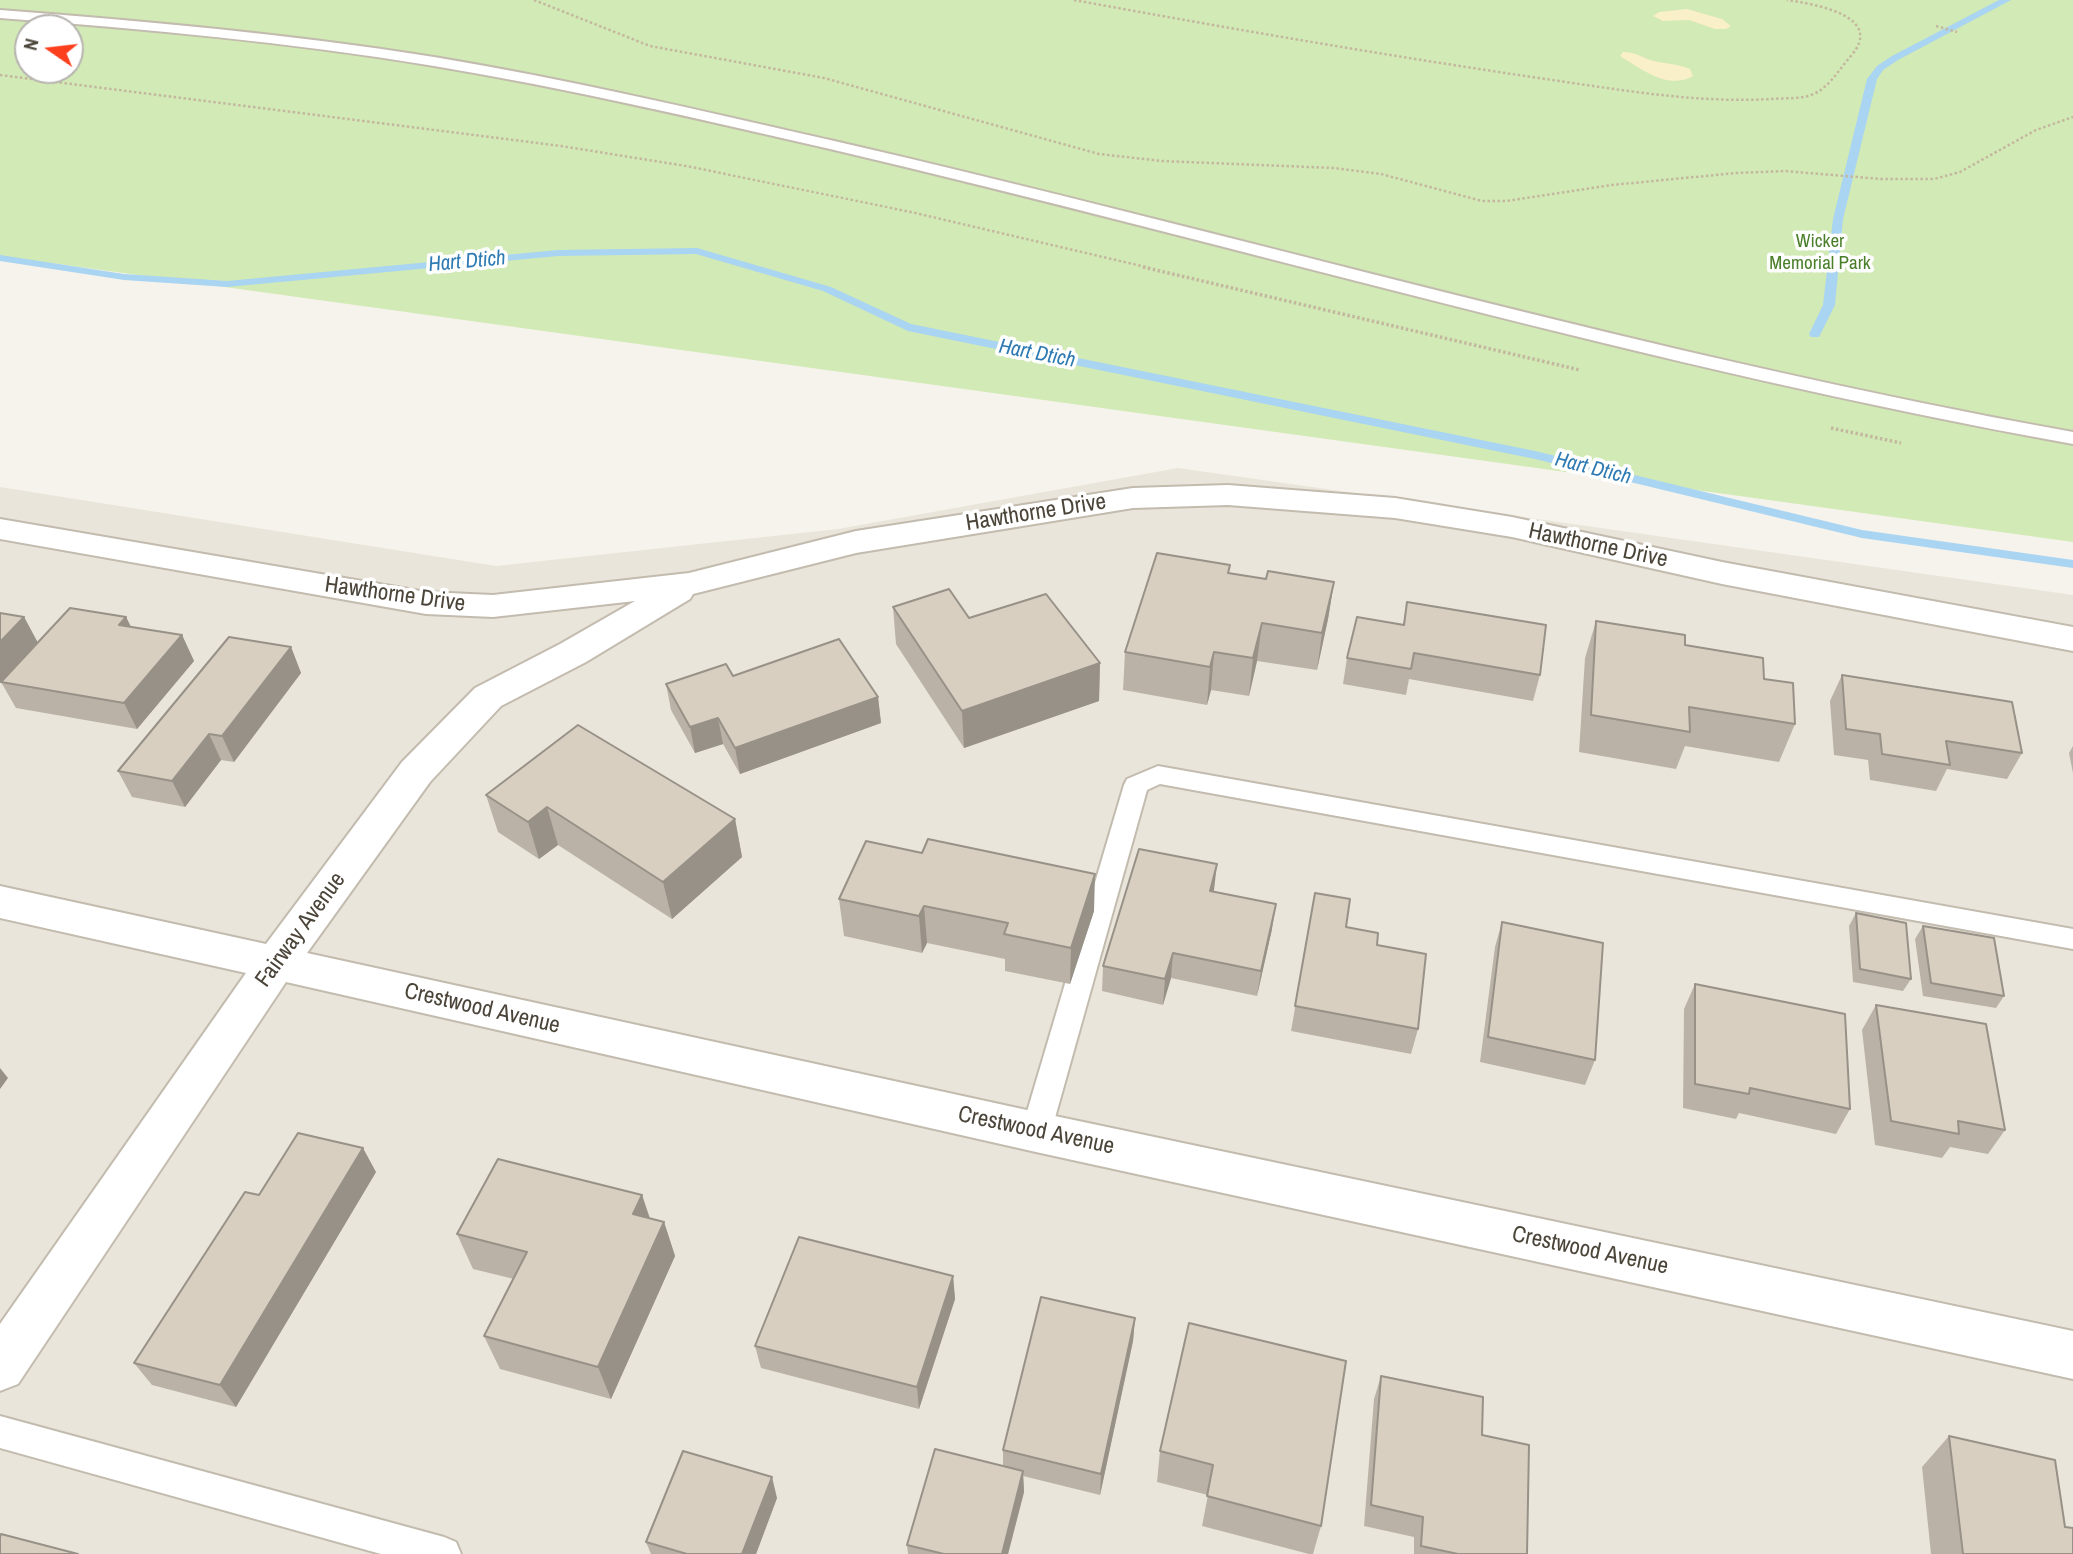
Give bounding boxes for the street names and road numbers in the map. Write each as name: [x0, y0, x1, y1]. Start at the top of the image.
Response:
street label: Hawthorne Drive: [964, 488, 1108, 538]
street label: Hawthorne Drive: [1526, 518, 1670, 574]
street label: Hawthorne Drive: [323, 571, 467, 619]
street label: Fairway Avenue: [250, 867, 352, 993]
street label: Crestwood Avenue: [401, 978, 563, 1040]
street label: Crestwood Avenue: [955, 1101, 1117, 1161]
street label: Crestwood Avenue: [1509, 1221, 1671, 1281]

